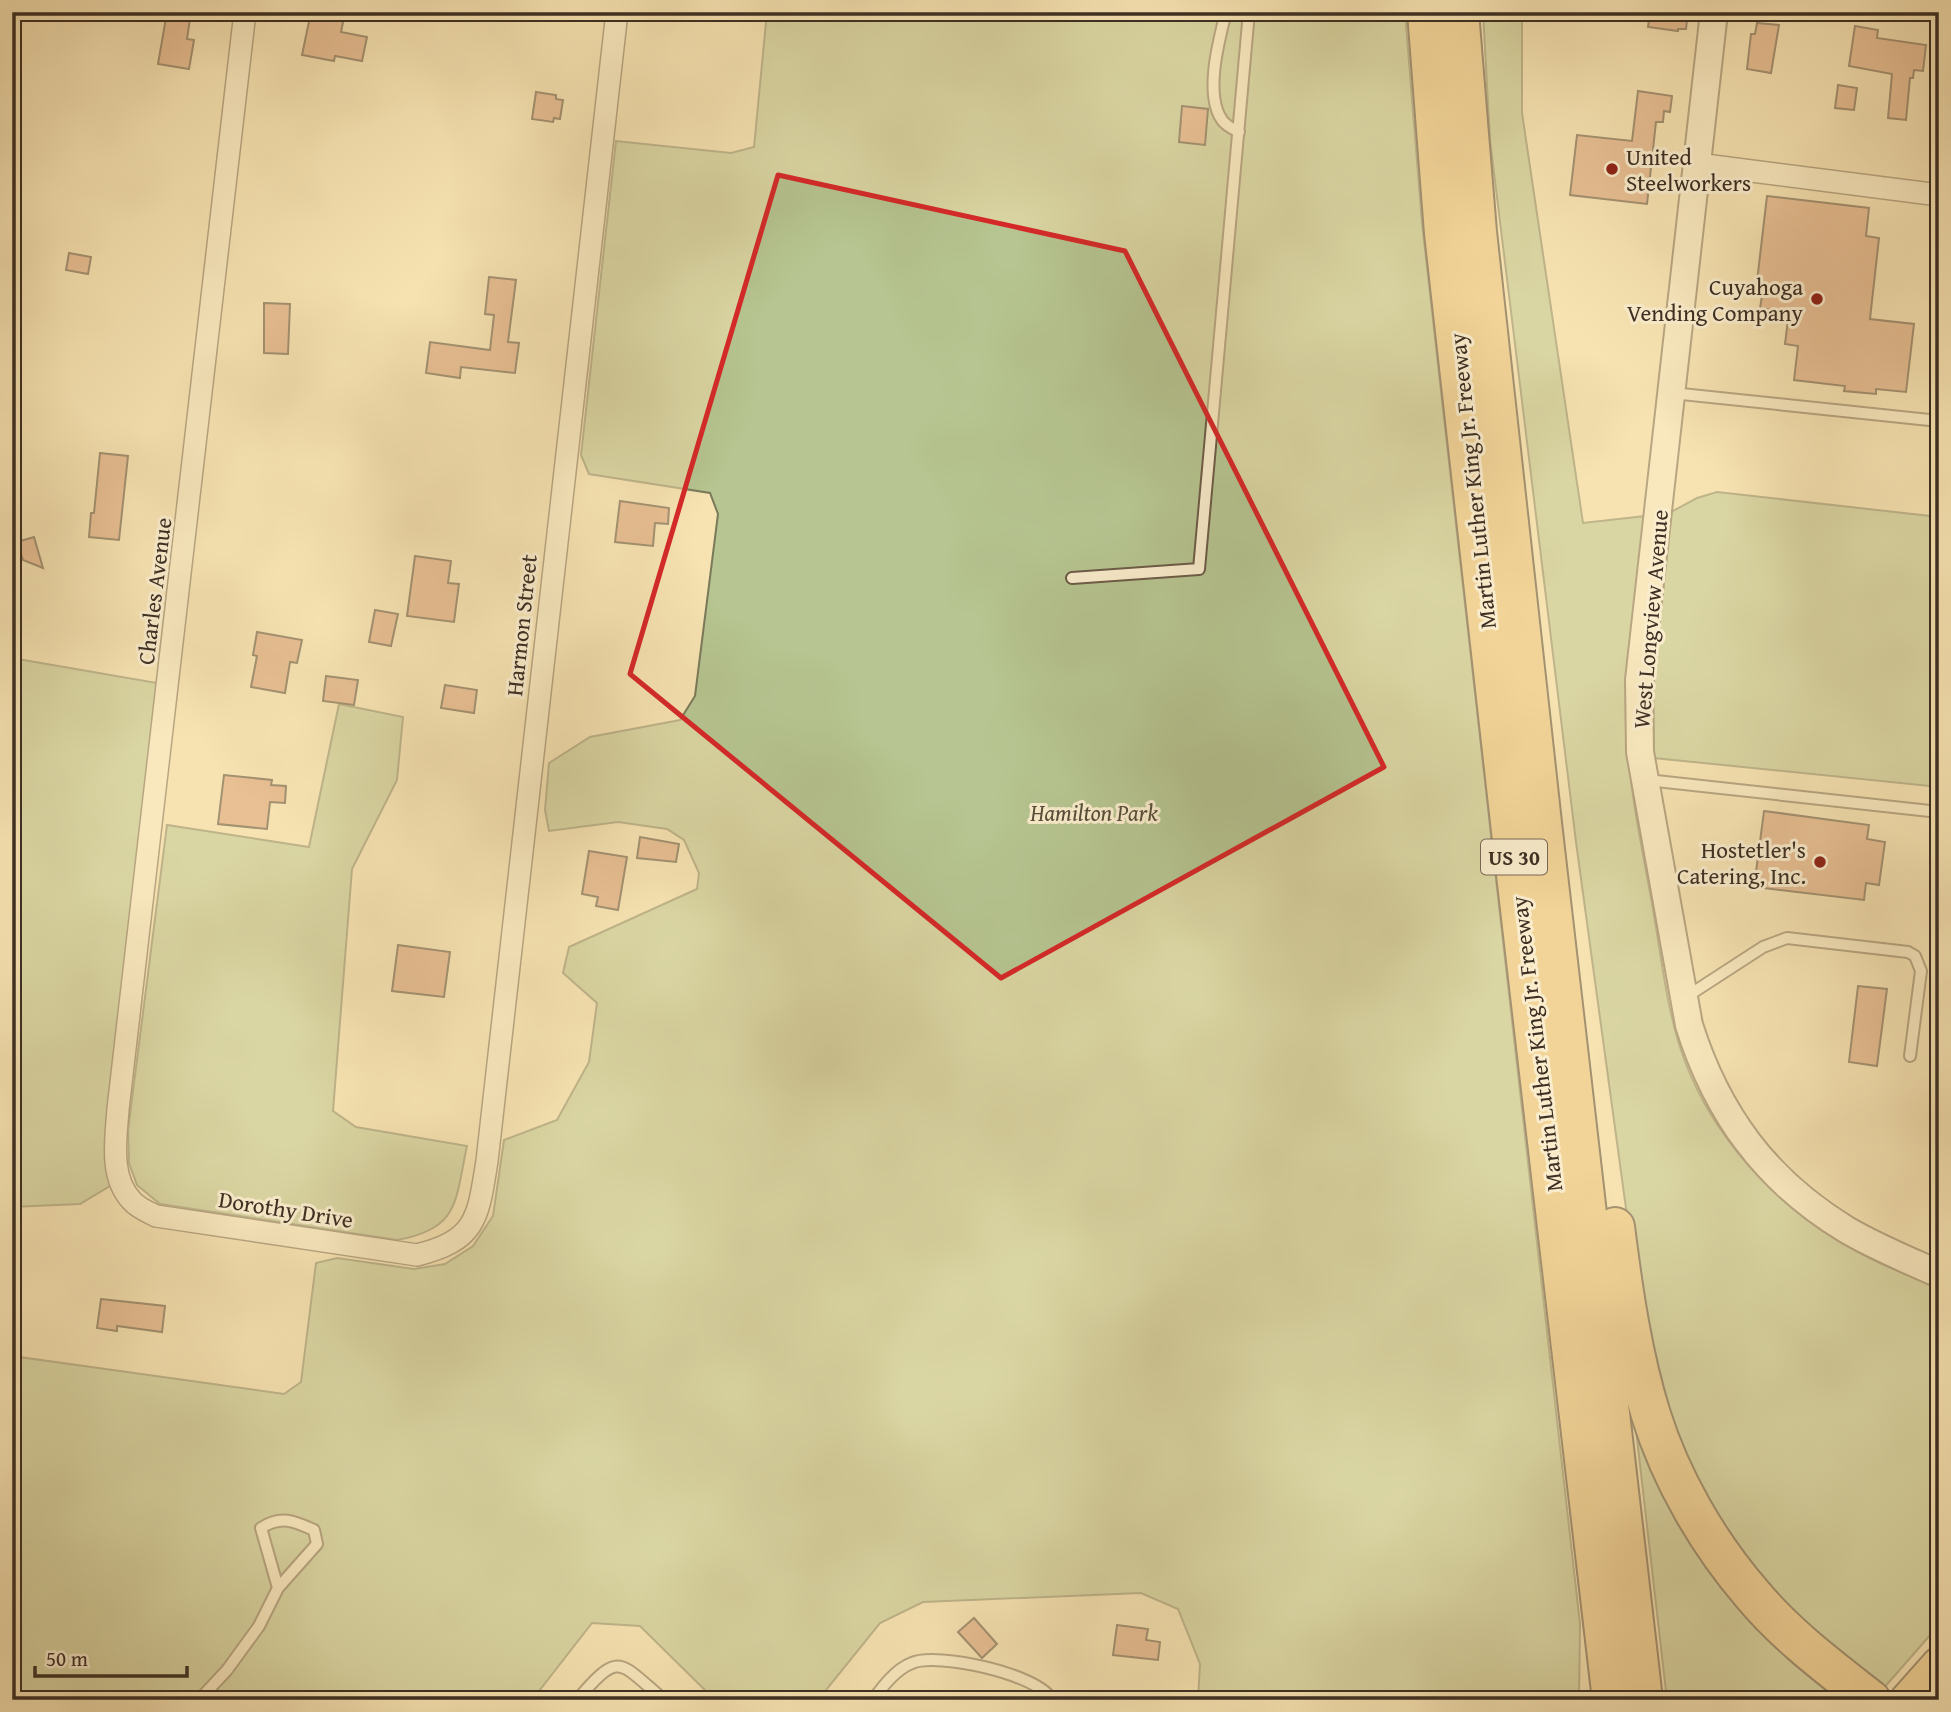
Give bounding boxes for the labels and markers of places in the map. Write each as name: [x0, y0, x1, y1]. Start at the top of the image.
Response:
place label: United Steelworkers: [1626, 140, 1751, 199]
marker: United Steelworkers: [1604, 161, 1620, 177]
place label: Cuyahoga Vending Company: [1627, 270, 1804, 329]
marker: Cuyahoga Vending Company: [1809, 291, 1825, 307]
place label: Hostetler's Catering, Inc.: [1677, 833, 1806, 892]
marker: Hostetler's Catering, Inc.: [1812, 854, 1828, 870]

